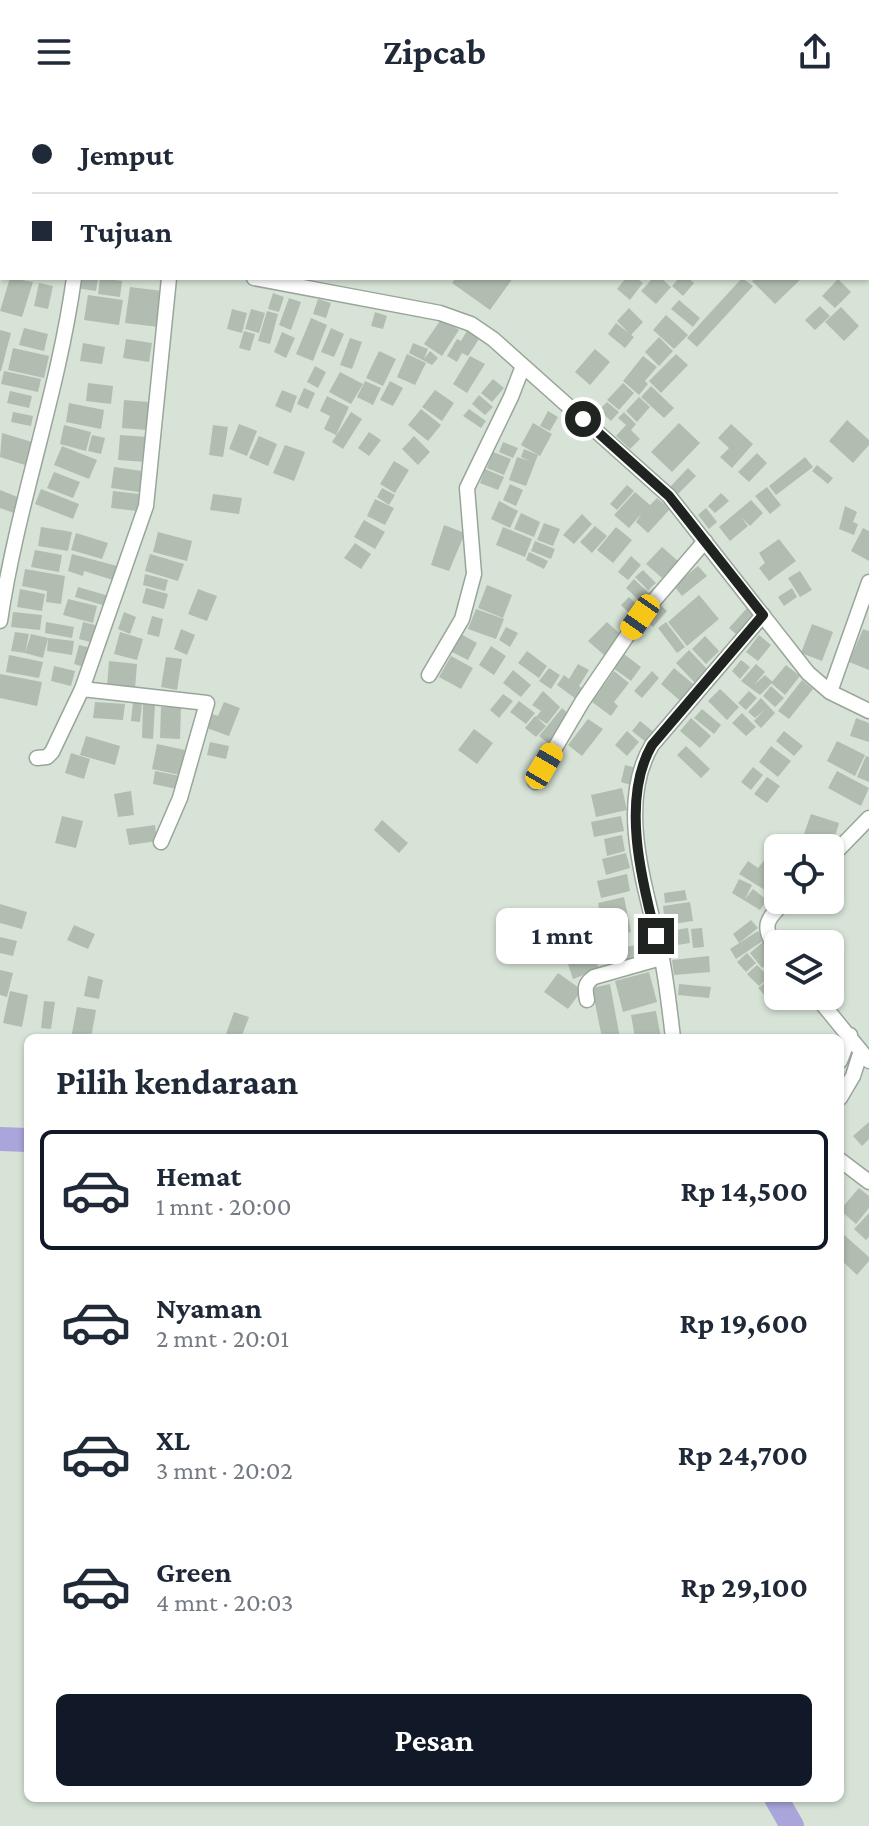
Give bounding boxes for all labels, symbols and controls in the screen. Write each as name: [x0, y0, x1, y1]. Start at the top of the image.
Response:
icon: menu: [32, 30, 76, 74]
icon: share: [793, 30, 837, 74]
text: Zipcab: [383, 32, 486, 72]
text: Jemput: [80, 138, 173, 171]
text: Tujuan: [80, 215, 172, 248]
route start: [565, 401, 601, 437]
car: [616, 590, 664, 644]
car: [522, 739, 566, 793]
map controls: [764, 834, 844, 1010]
button: locate: [764, 834, 844, 914]
callout: 1 mnt: [496, 908, 628, 964]
route end: [638, 918, 674, 954]
text: 1 mnt: [531, 921, 593, 950]
button: layers: [764, 930, 844, 1010]
text: Pilih kendaraan: [56, 1062, 298, 1102]
icon: car: [60, 1154, 132, 1226]
text: Hemat: [156, 1159, 241, 1192]
text: Rp 14,500: [681, 1174, 808, 1207]
text: 1 mnt · 20:00: [156, 1192, 291, 1221]
icon: car: [60, 1286, 132, 1358]
text: Nyaman: [156, 1291, 262, 1324]
text: Rp 19,600: [680, 1306, 808, 1339]
text: 2 mnt · 20:01: [156, 1324, 289, 1353]
icon: car: [60, 1418, 132, 1490]
text: XL: [156, 1423, 190, 1456]
text: Rp 24,700: [678, 1438, 808, 1471]
text: 3 mnt · 20:02: [156, 1456, 293, 1485]
icon: car: [60, 1550, 132, 1622]
text: Green: [156, 1555, 232, 1588]
text: Rp 29,100: [681, 1570, 808, 1603]
text: 4 mnt · 20:03: [156, 1588, 293, 1617]
button: Pesan: [56, 1694, 812, 1786]

